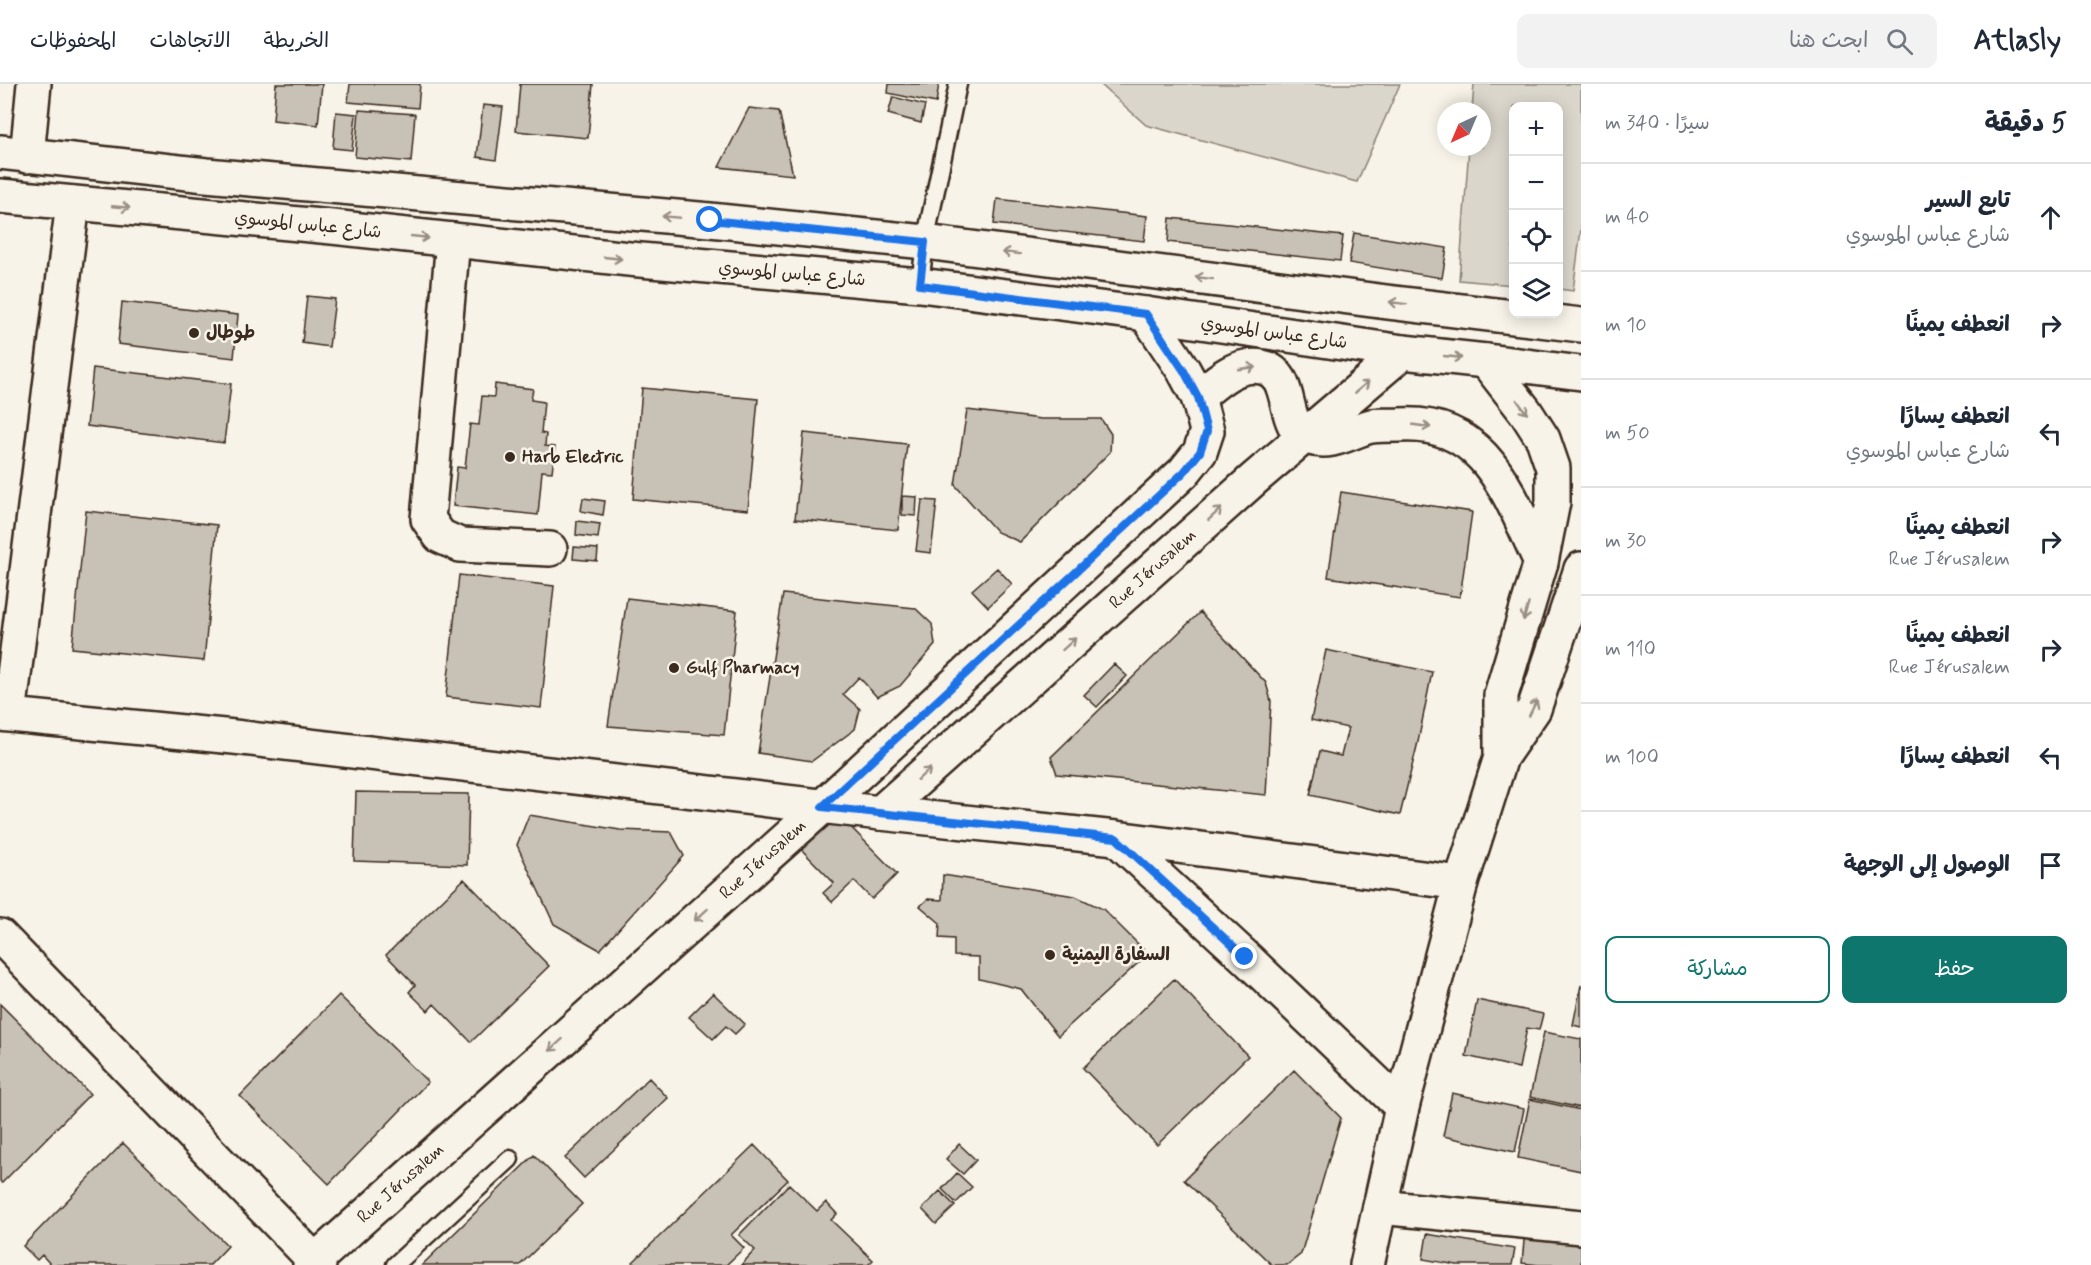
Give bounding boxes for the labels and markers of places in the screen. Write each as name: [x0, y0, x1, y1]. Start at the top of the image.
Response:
place label: طوطال: [206, 321, 255, 345]
marker: طوطال: [187, 326, 201, 340]
place label: Harb Electric: [522, 445, 624, 469]
marker: Harb Electric: [503, 450, 517, 464]
place label: Gulf Pharmacy: [686, 656, 799, 680]
marker: Gulf Pharmacy: [667, 661, 681, 675]
place label: السفارة اليمنية: [1062, 943, 1170, 967]
marker: السفارة اليمنية: [1043, 948, 1057, 962]

